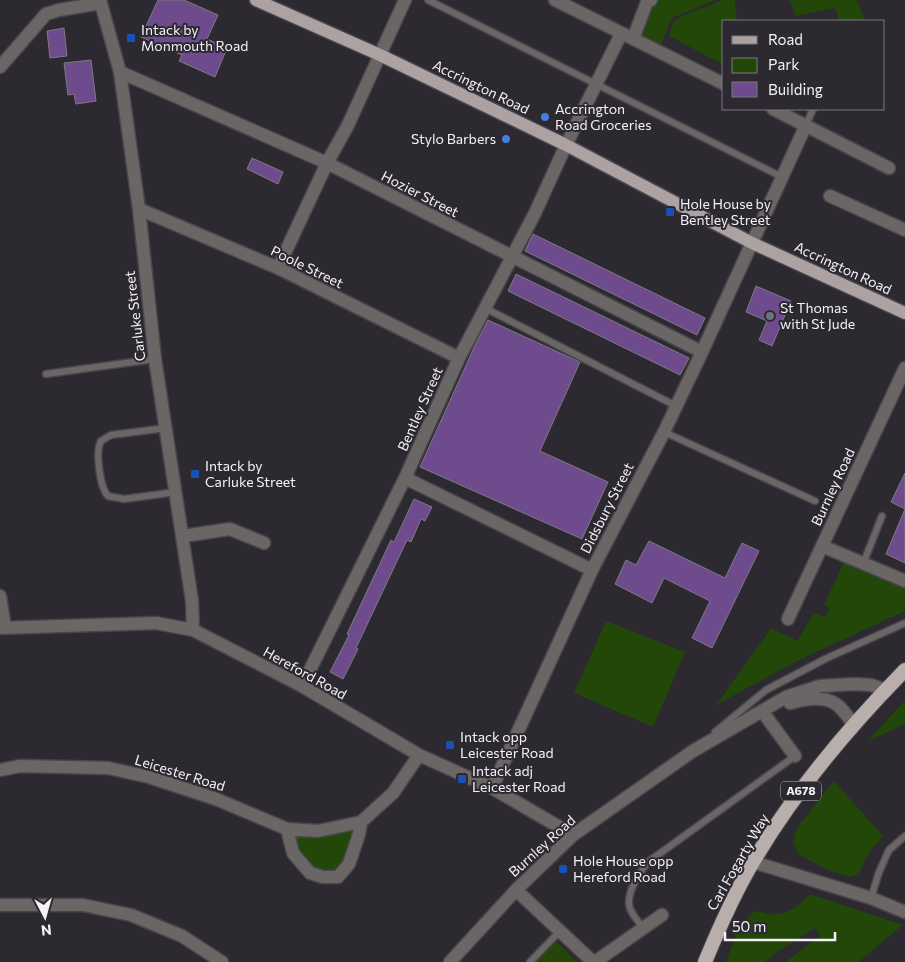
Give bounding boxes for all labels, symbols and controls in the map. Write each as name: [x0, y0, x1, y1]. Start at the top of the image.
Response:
legend: [722, 20, 885, 110]
place label: Intack by Monmouth Road: [141, 21, 248, 54]
text: Road: [768, 30, 803, 48]
marker: Intack by Monmouth Road: [125, 32, 137, 44]
text: Park: [768, 55, 799, 73]
street label: Accrington Road: [430, 56, 532, 117]
text: Building: [768, 80, 823, 98]
place label: Accrington Road Groceries: [555, 100, 652, 133]
marker: Accrington Road Groceries: [539, 111, 551, 123]
place label: Stylo Barbers: [411, 130, 496, 147]
marker: Stylo Barbers: [500, 133, 512, 145]
street label: Hozier Street: [379, 167, 462, 220]
place label: Hole House by Bentley Street: [680, 195, 771, 228]
marker: Hole House by Bentley Street: [664, 206, 676, 218]
street label: Accrington Road: [792, 238, 895, 298]
street label: Poole Street: [268, 242, 346, 292]
street label: Carluke Street: [121, 270, 148, 362]
place label: St Thomas with St Jude: [780, 299, 855, 332]
marker: St Thomas with St Jude: [764, 310, 776, 322]
street label: Bentley Street: [393, 364, 446, 454]
street label: Burnley Road: [807, 445, 858, 528]
place label: Intack by Carluke Street: [205, 457, 296, 490]
street label: Didsbury Street: [576, 459, 637, 556]
marker: Intack by Carluke Street: [189, 468, 201, 480]
street label: Hereford Road: [261, 643, 350, 703]
place label: Intack opp Leicester Road: [460, 728, 554, 761]
marker: Intack opp Leicester Road: [444, 739, 456, 751]
street label: Leicester Road: [133, 751, 227, 794]
place label: Intack adj Leicester Road: [472, 762, 566, 795]
marker: Intack adj Leicester Road: [456, 773, 468, 785]
road number: A678: [781, 781, 821, 800]
street label: Carl Fogarty Way: [703, 810, 772, 913]
street label: Burnley Road: [505, 811, 579, 880]
place label: Hole House opp Hereford Road: [573, 852, 674, 885]
marker: Hole House opp Hereford Road: [557, 863, 569, 875]
north arrow: [20, 892, 70, 942]
scale bar: [725, 910, 835, 942]
text: 50 m: [732, 917, 766, 935]
text: N: [40, 921, 53, 939]

